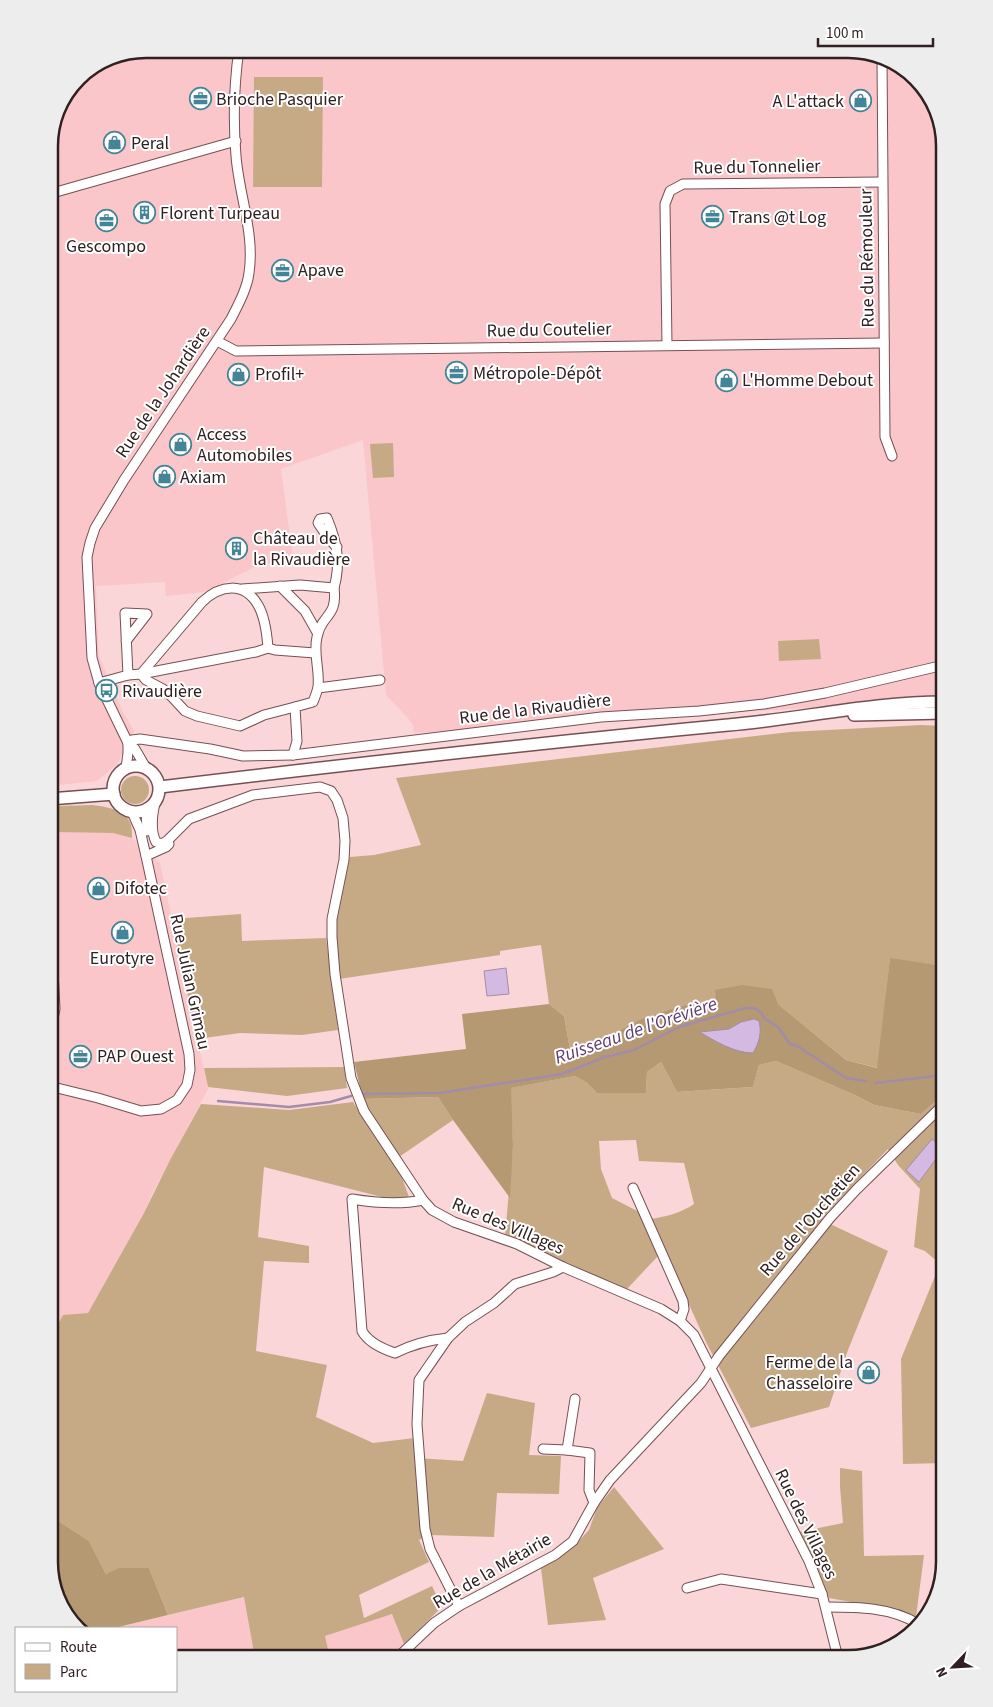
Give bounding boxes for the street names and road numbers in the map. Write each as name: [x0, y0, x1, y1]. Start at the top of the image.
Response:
street label: Rue du Tonnelier: [693, 153, 821, 181]
street label: Rue du Rémouleur: [853, 188, 881, 328]
street label: Rue du Coutelier: [486, 316, 612, 344]
street label: Rue de la Johardière: [110, 321, 216, 463]
street label: Rue de la Rivaudière: [458, 687, 612, 731]
street label: Rue Julian Grimau: [163, 912, 217, 1052]
street label: Rue de l'Ouchetien: [754, 1158, 866, 1282]
street label: Rue des Villages: [448, 1191, 568, 1261]
street label: Rue des Villages: [768, 1465, 844, 1583]
street label: Rue de la Métairie: [428, 1527, 556, 1615]

